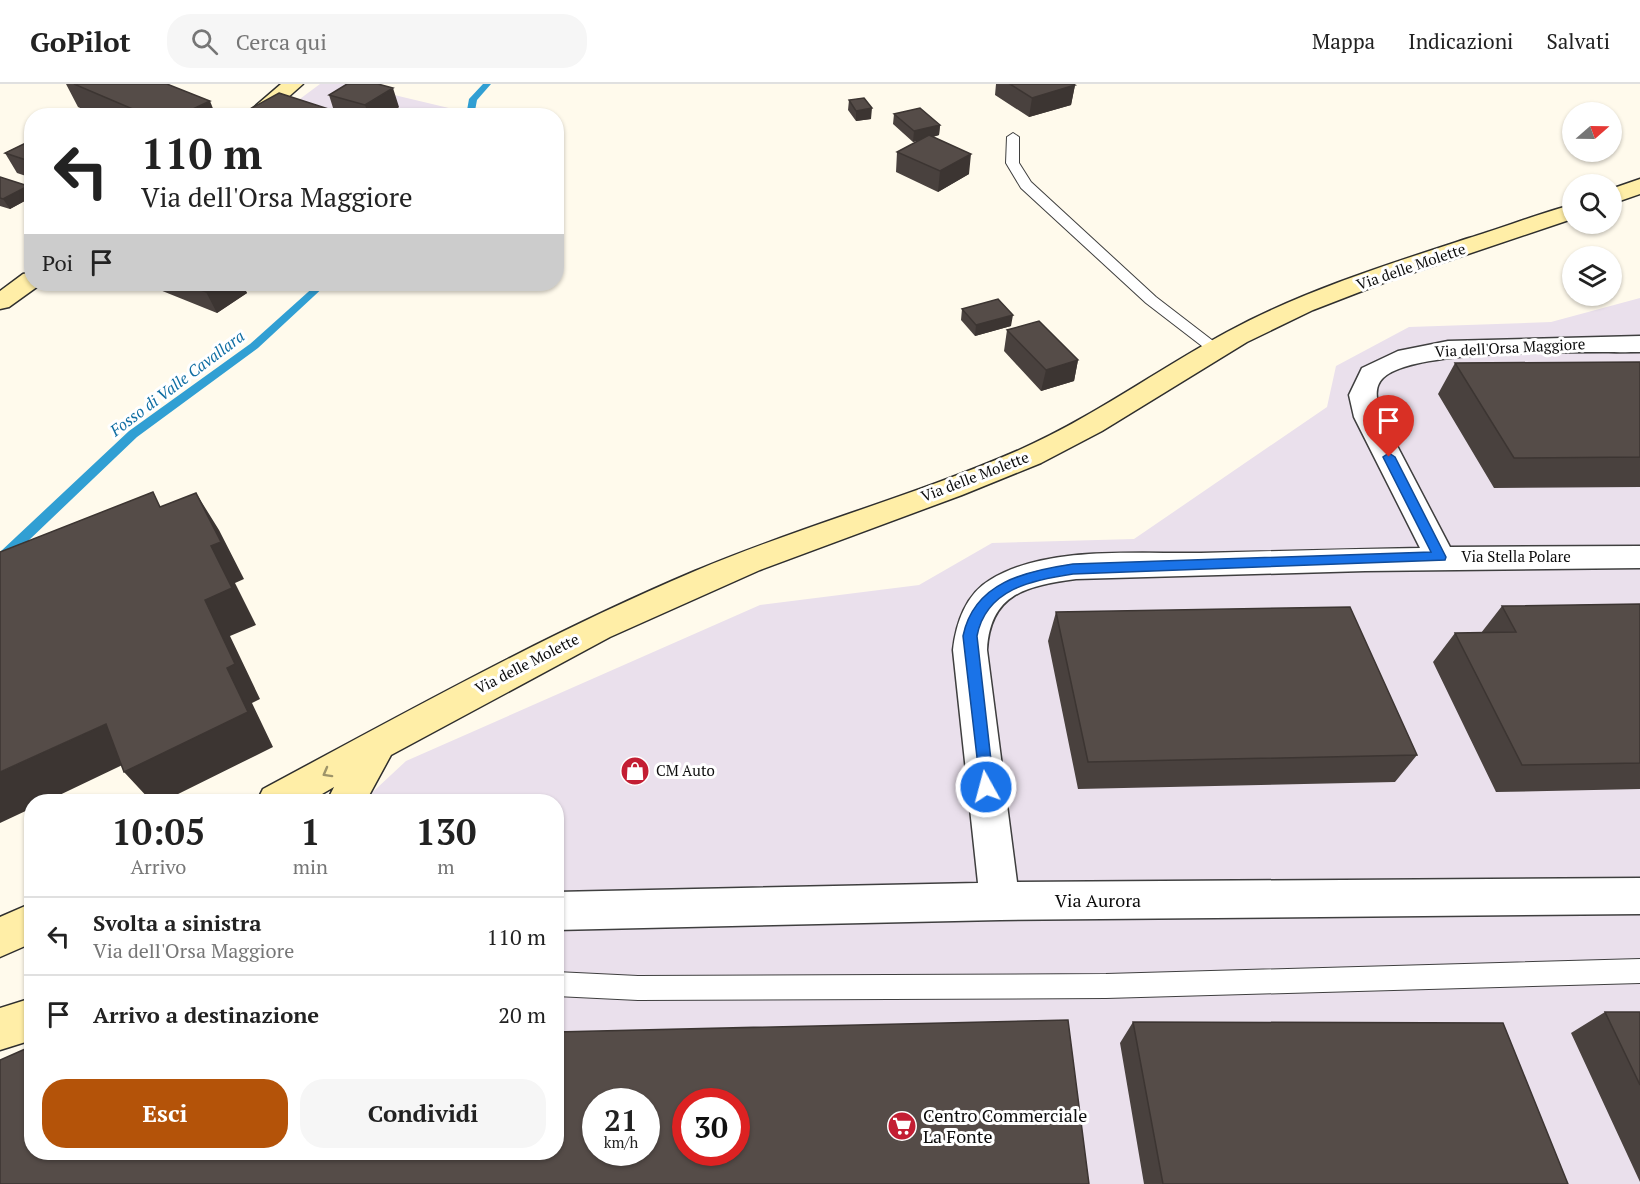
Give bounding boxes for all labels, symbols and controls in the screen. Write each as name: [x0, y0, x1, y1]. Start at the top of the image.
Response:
search box: [167, 14, 587, 68]
text: GoPilot: [30, 23, 131, 60]
icon: search: [188, 25, 221, 58]
text: Cerca qui: [236, 27, 327, 56]
text: Mappa: [1312, 27, 1375, 55]
text: Indicazioni: [1408, 27, 1513, 55]
text: Salvati: [1546, 27, 1610, 55]
north arrow: [1562, 102, 1622, 162]
map controls: [1562, 102, 1622, 306]
text: 110 m: [141, 125, 262, 181]
icon: left: [42, 132, 120, 210]
button: search: [1562, 174, 1622, 234]
text: Via dell'Orsa Maggiore: [141, 179, 413, 215]
street label: Via delle Molette: [1353, 238, 1468, 294]
icon: arrive: [85, 246, 118, 279]
button: layers: [1562, 246, 1622, 306]
text: Poi: [42, 248, 73, 277]
water label: Fosso di Valle Cavallara: [104, 325, 249, 442]
street label: Via dell'Orsa Maggiore: [1434, 333, 1586, 361]
pin: [1363, 395, 1414, 457]
icon: arrive: [1372, 404, 1405, 437]
street label: Via delle Molette: [918, 446, 1031, 506]
street label: Via Stella Polare: [1461, 546, 1571, 566]
street label: Via delle Molette: [471, 628, 582, 698]
shop icon: CM Auto: [619, 755, 651, 787]
position arrow: [954, 755, 1018, 819]
place label: CM Auto: [656, 760, 715, 780]
one-way arrow: [323, 766, 333, 777]
text: 10:05: [112, 808, 205, 855]
text: 1: [300, 808, 321, 855]
text: 130: [415, 808, 476, 855]
text: Arrivo: [130, 853, 186, 880]
text: min: [293, 853, 328, 880]
text: m: [437, 853, 455, 880]
street label: Via Aurora: [1055, 888, 1141, 912]
text: Svolta a sinistra: [93, 908, 262, 937]
icon: left: [42, 920, 75, 953]
text: 110 m: [486, 922, 546, 951]
text: Via dell'Orsa Maggiore: [93, 937, 294, 964]
icon: arrive: [42, 998, 75, 1031]
text: Arrivo a destinazione: [93, 1000, 319, 1029]
text: 20 m: [498, 1000, 546, 1029]
button: Esci: [42, 1079, 288, 1148]
button: Condividi: [300, 1079, 546, 1148]
speed limit sign: 30: [672, 1088, 750, 1166]
text: 21: [604, 1100, 638, 1140]
place label: Centro Commerciale La Fonte: [923, 1103, 1087, 1148]
supermarket icon: Centro Commerciale La Fonte: [886, 1110, 918, 1142]
text: km/h: [604, 1132, 638, 1152]

